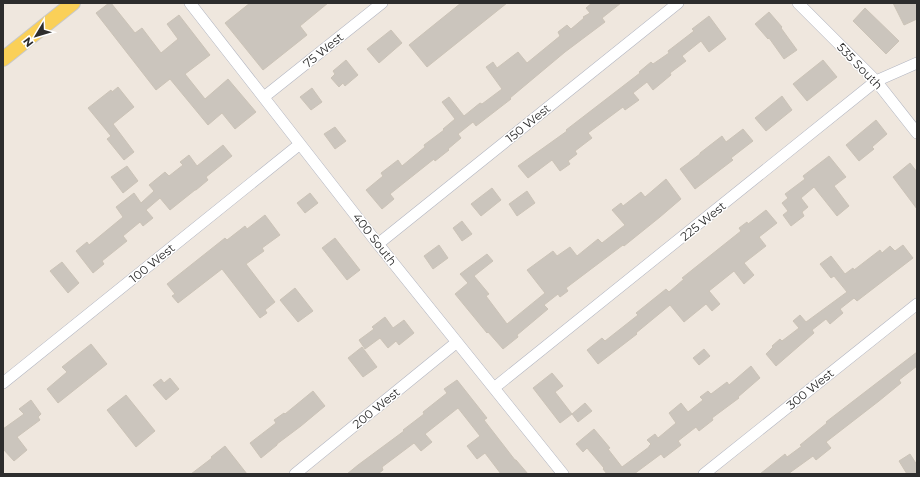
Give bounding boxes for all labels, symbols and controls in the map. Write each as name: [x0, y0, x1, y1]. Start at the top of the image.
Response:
north arrow: [16, 16, 56, 56]
street label: 75 West: [300, 29, 346, 71]
text: N: [20, 34, 36, 50]
street label: 535 South: [834, 39, 886, 93]
street label: 150 West: [503, 100, 553, 145]
street label: 225 West: [677, 198, 729, 244]
street label: 400 South: [350, 210, 400, 268]
street label: 100 West: [126, 240, 178, 286]
street label: 300 West: [783, 365, 837, 413]
street label: 200 West: [349, 384, 403, 432]

